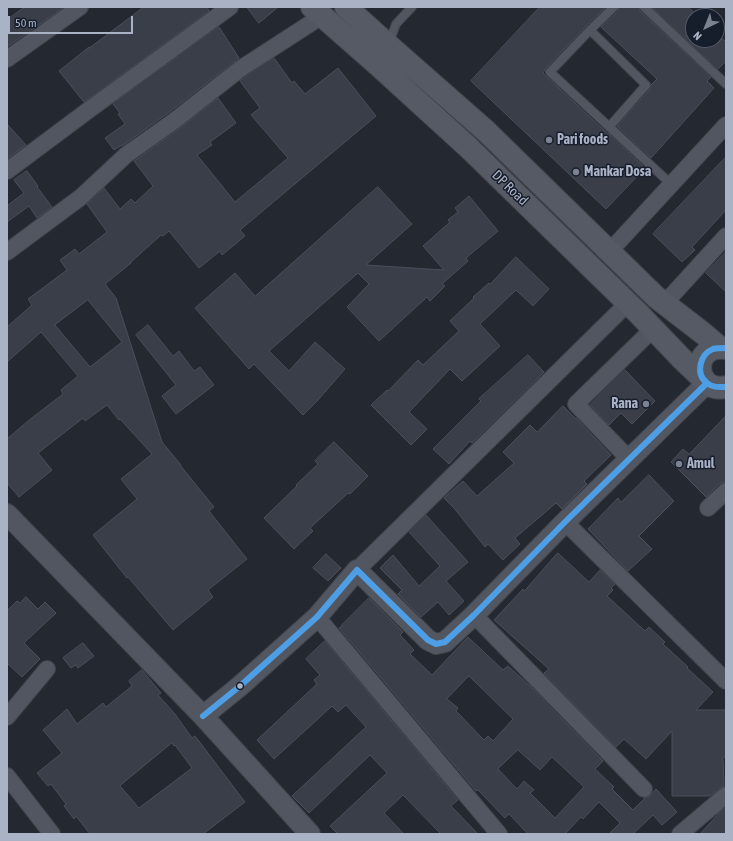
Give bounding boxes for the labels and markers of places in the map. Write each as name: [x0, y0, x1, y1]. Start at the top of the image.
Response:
place label: Pari foods: [557, 132, 608, 148]
marker: Pari foods: [544, 135, 554, 145]
place label: Mankar Dosa: [584, 164, 651, 180]
marker: Mankar Dosa: [571, 167, 581, 177]
place label: Rana: [611, 396, 638, 412]
marker: Rana: [641, 399, 651, 409]
place label: Amul: [687, 456, 714, 472]
marker: Amul: [674, 459, 684, 469]
unlabelled marker: [235, 681, 245, 691]

